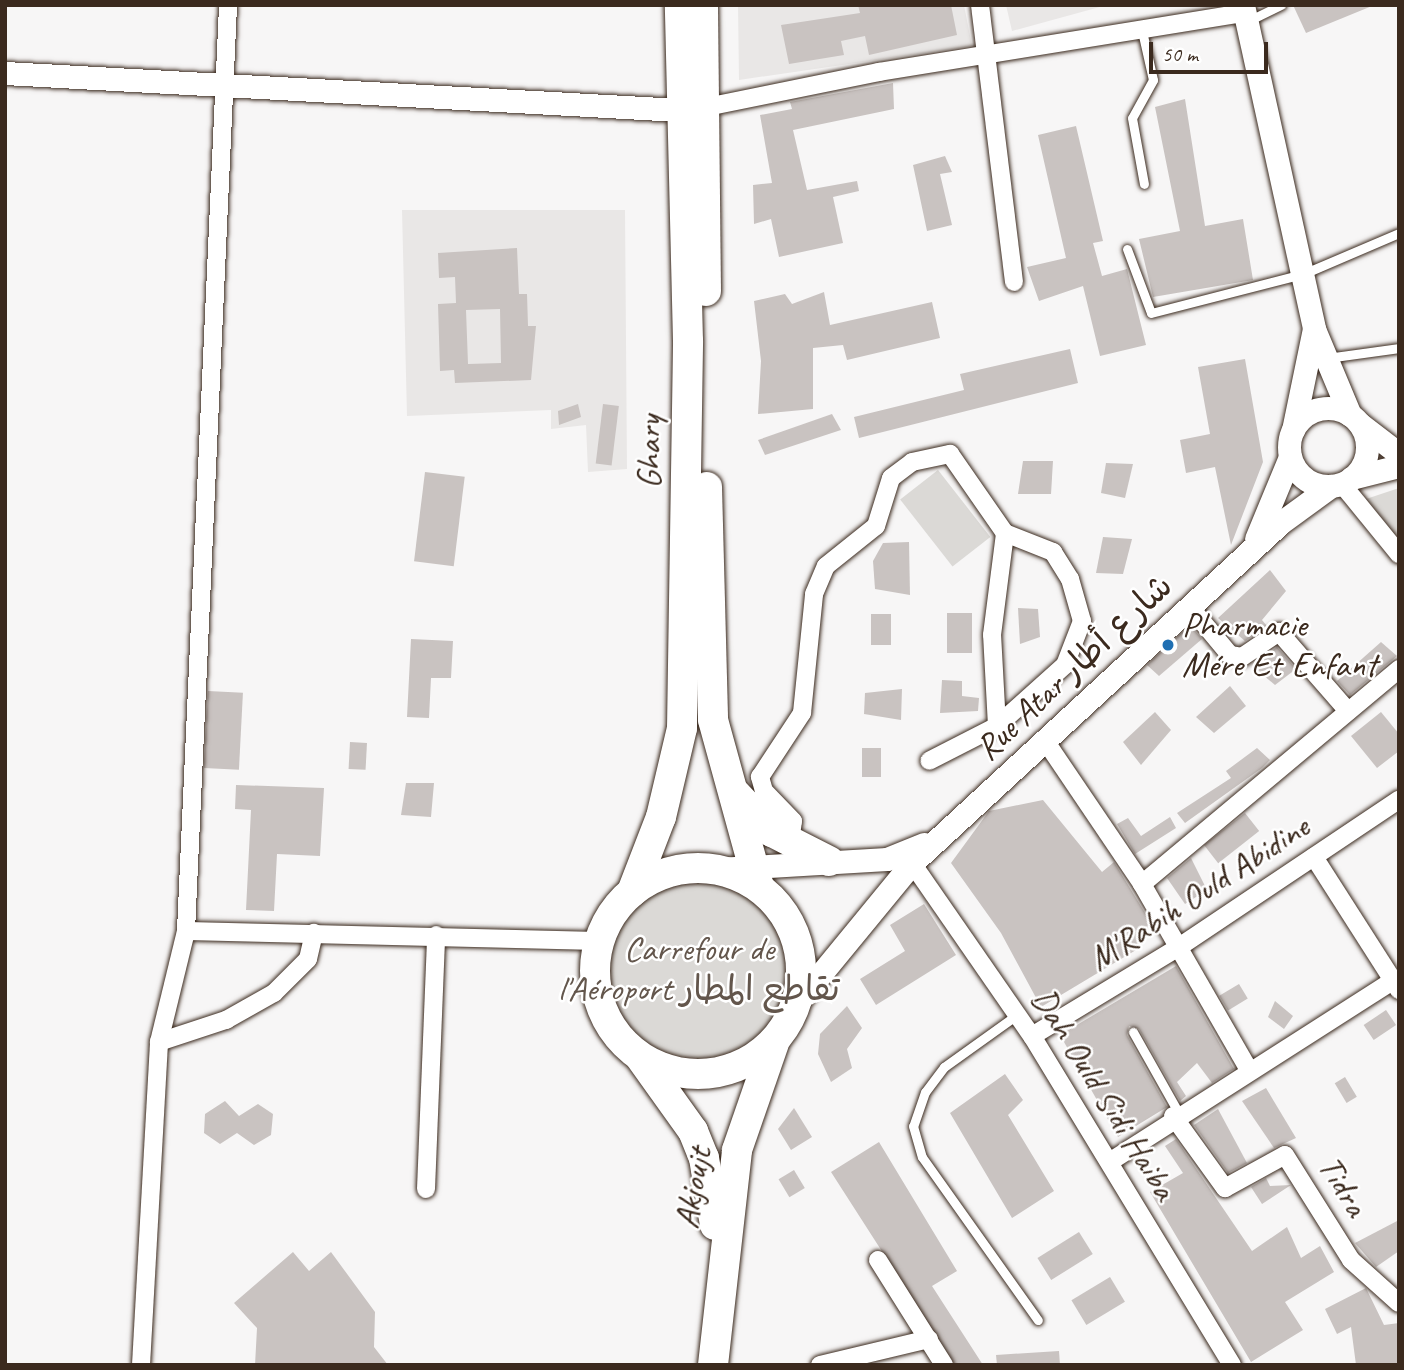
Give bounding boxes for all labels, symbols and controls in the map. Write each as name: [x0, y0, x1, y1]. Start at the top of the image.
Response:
scale bar: [1152, 28, 1271, 72]
text: 50 m: [1162, 41, 1198, 67]
street label: Ghary: [628, 415, 670, 489]
street label: Rue Atar شارع أطار: [966, 565, 1182, 769]
place label: Pharmacie Mére Et Enfant: [1182, 604, 1377, 686]
marker: Pharmacie Mére Et Enfant: [1160, 637, 1176, 653]
street label: M'Rabih Ould Abidine: [1081, 806, 1317, 980]
park label: Carrefour de l'Aéroport تقاطع المطار: [558, 928, 840, 1010]
street label: Dah Ould Sidi Haiba: [1022, 980, 1186, 1208]
street label: Akjoujt: [665, 1144, 721, 1232]
street label: Tidra: [1309, 1148, 1377, 1224]

